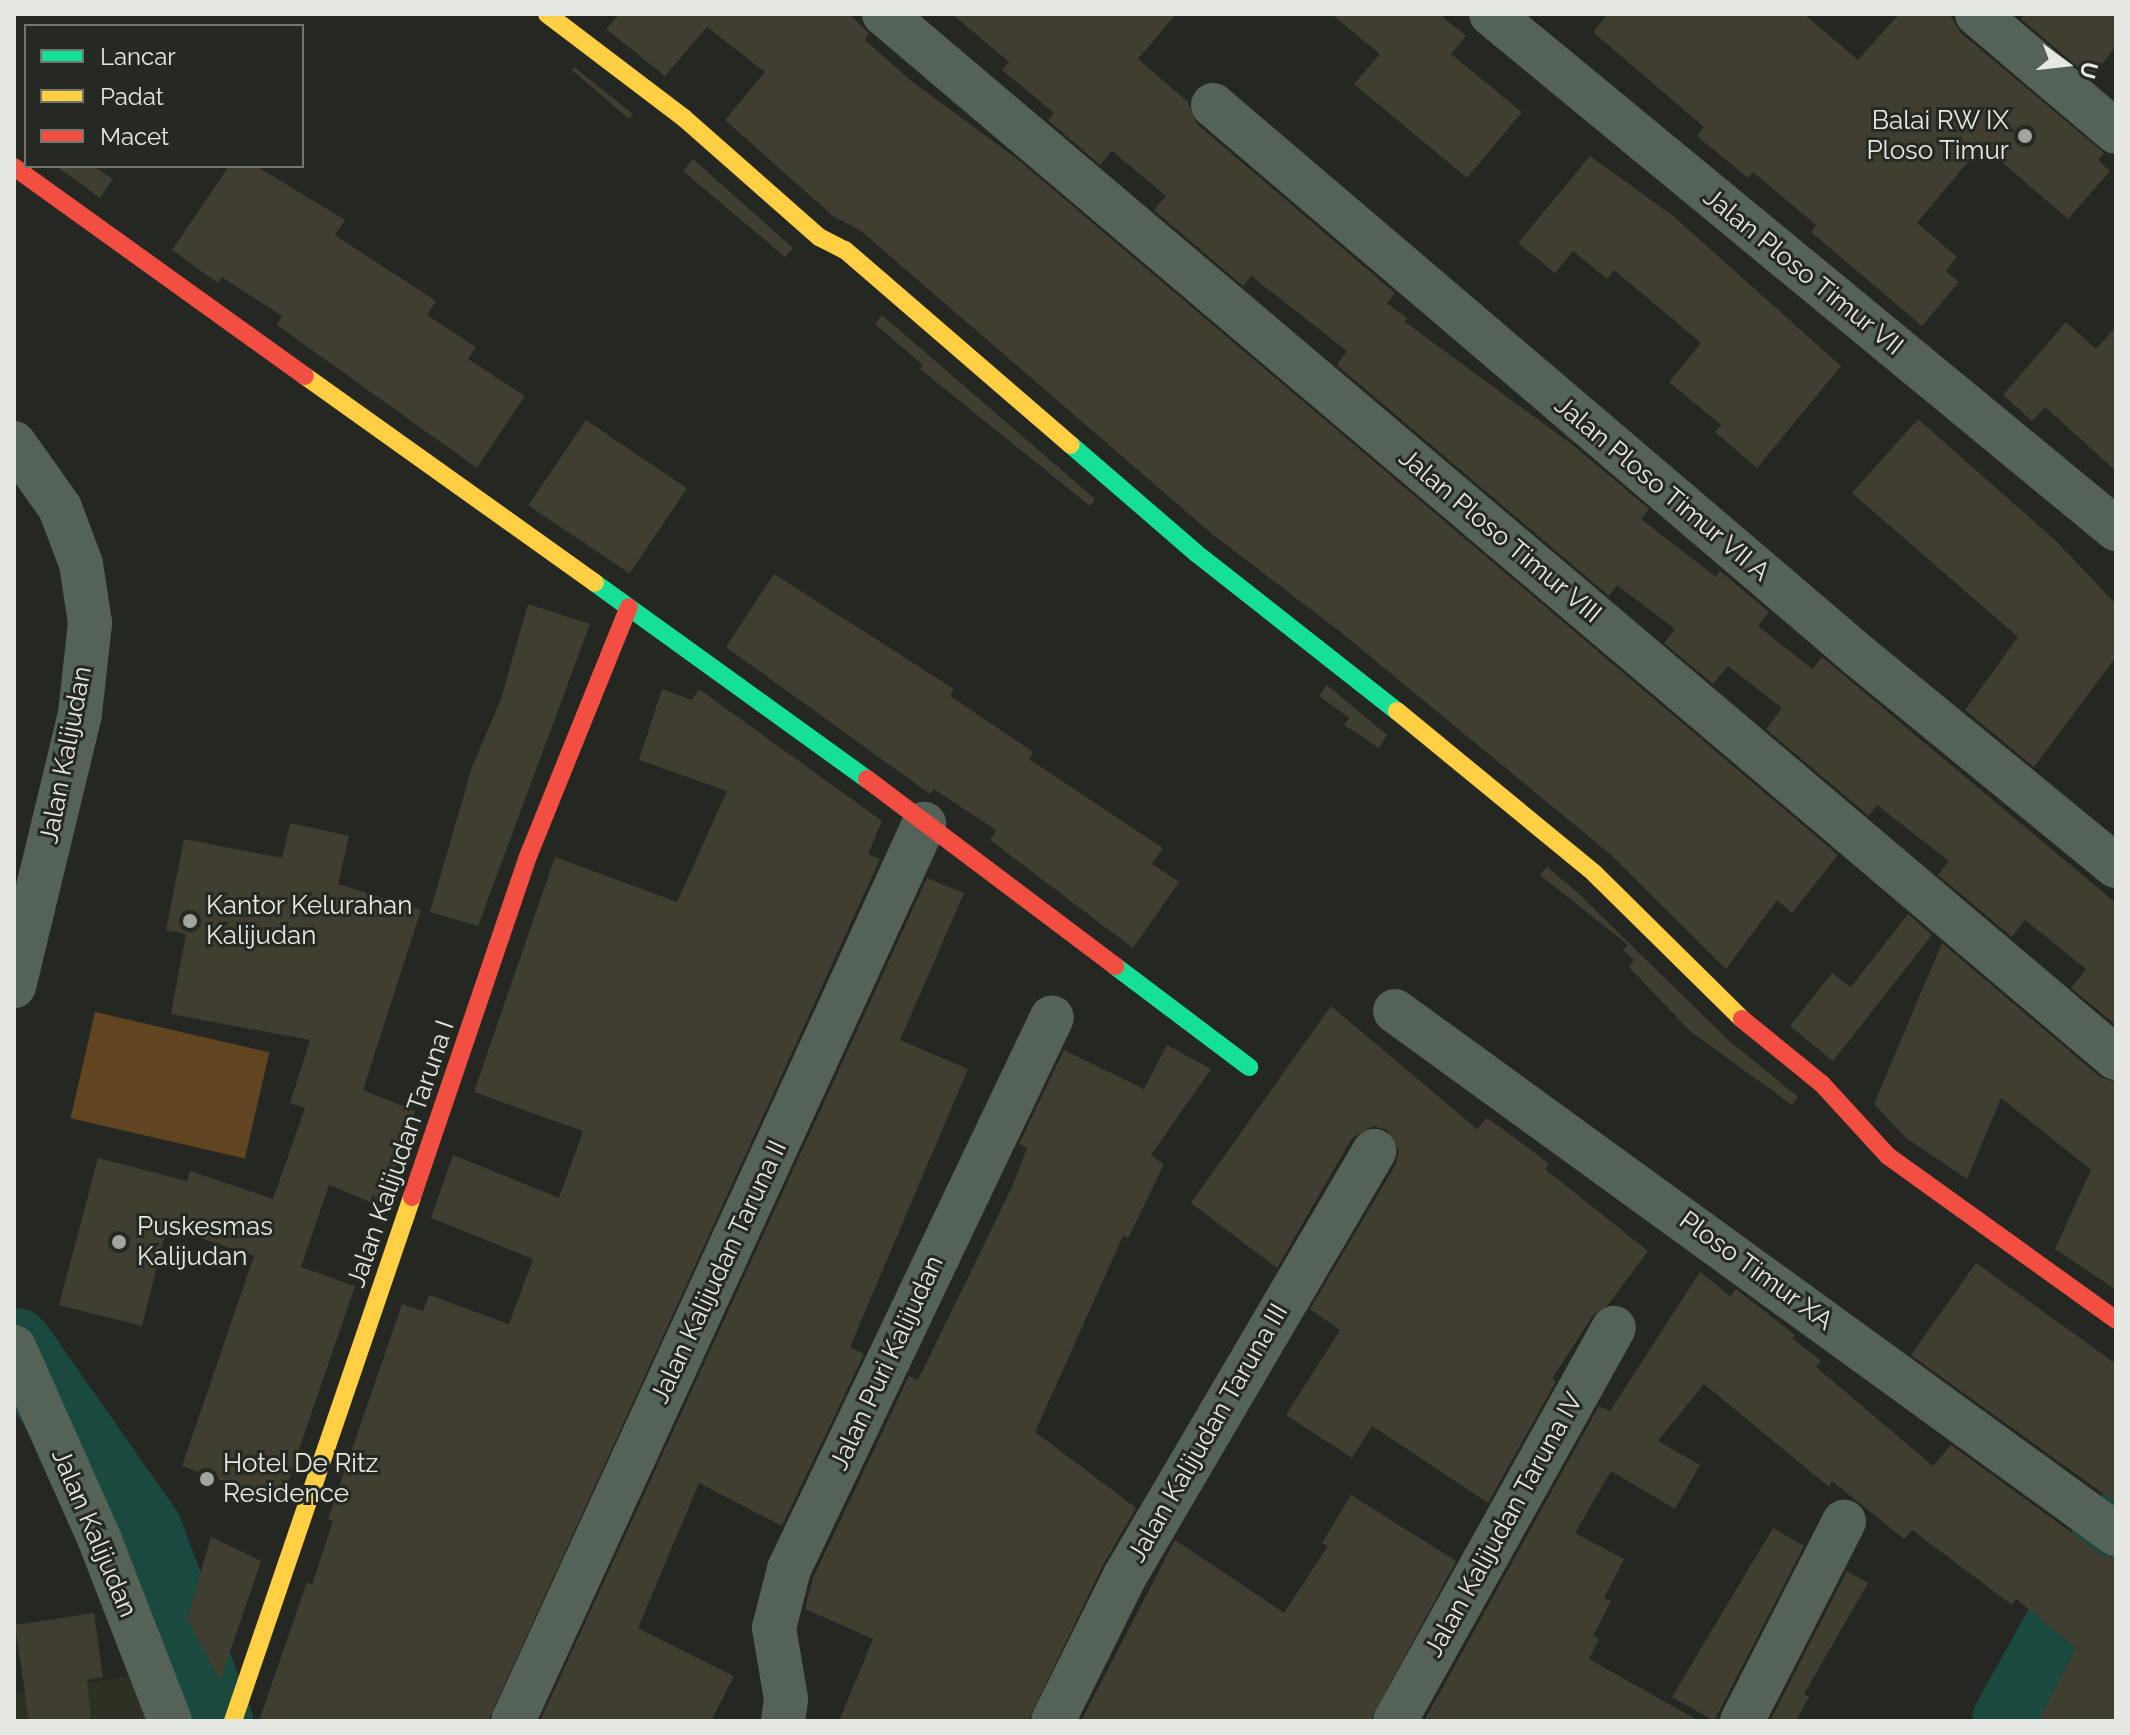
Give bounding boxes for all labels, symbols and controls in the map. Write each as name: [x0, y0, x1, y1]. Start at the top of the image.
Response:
legend: [24, 24, 304, 168]
north arrow: [2026, 24, 2106, 104]
text: Lancar: [100, 42, 176, 71]
text: U: [2074, 59, 2104, 82]
text: Padat: [100, 82, 164, 111]
place label: Balai RW IX Ploso Timur: [1866, 105, 2009, 166]
text: Macet: [100, 122, 169, 151]
marker: Balai RW IX Ploso Timur: [2016, 127, 2034, 145]
street label: Jalan Ploso Timur VII: [1696, 181, 1910, 363]
street label: Jalan Ploso Timur VII A: [1547, 389, 1777, 589]
street label: Jalan Ploso Timur VIII: [1392, 442, 1608, 630]
street label: Jalan Kalijudan: [34, 664, 98, 846]
place label: Kantor Kelurahan Kalijudan: [206, 890, 413, 952]
marker: Kantor Kelurahan Kalijudan: [181, 912, 199, 930]
street label: Jalan Kalijudan Taruna I: [341, 1016, 461, 1292]
street label: Jalan Kalijudan Taruna II: [644, 1135, 794, 1409]
street label: Ploso Timur XA: [1672, 1204, 1840, 1338]
place label: Puskesmas Kalijudan: [137, 1211, 273, 1272]
marker: Puskesmas Kalijudan: [108, 1231, 130, 1253]
street label: Jalan Puri Kalijudan: [824, 1251, 950, 1475]
street label: Jalan Kalijudan Taruna III: [1121, 1298, 1295, 1568]
street label: Jalan Kalijudan Taruna IV: [1418, 1387, 1590, 1663]
street label: Jalan Kalijudan: [44, 1444, 144, 1622]
place label: Hotel De Ritz Residence: [223, 1448, 379, 1510]
marker: Hotel De Ritz Residence: [198, 1470, 216, 1488]

